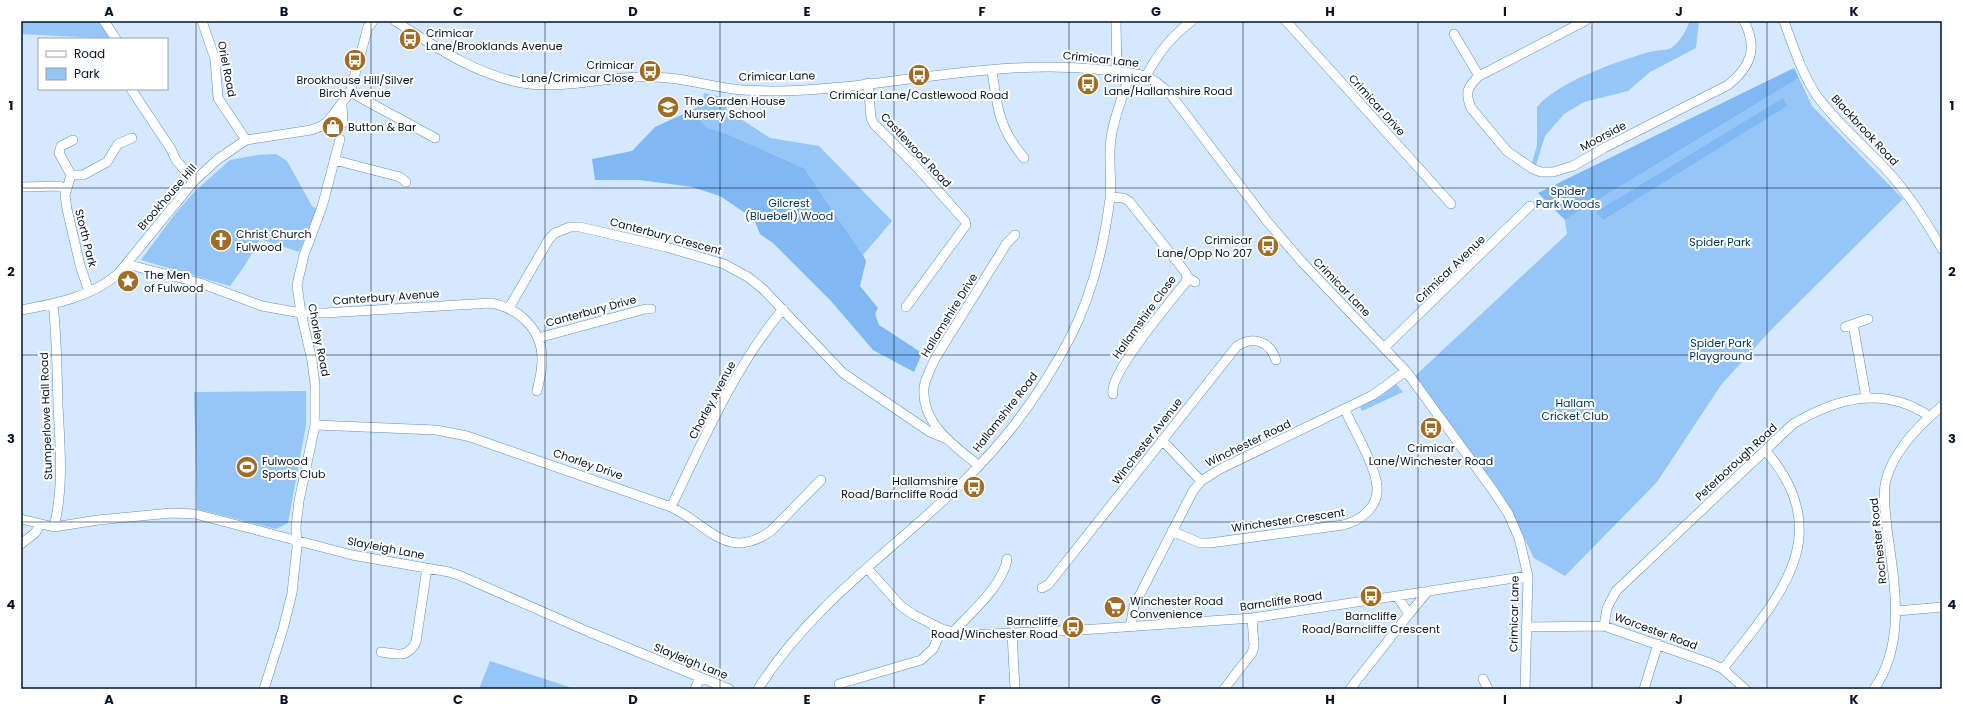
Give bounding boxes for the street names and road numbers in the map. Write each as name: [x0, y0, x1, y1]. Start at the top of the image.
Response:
street label: Oriel Road: [214, 40, 240, 98]
street label: Crimicar Lane: [1062, 47, 1140, 71]
street label: Crimicar Lane: [739, 67, 816, 85]
street label: Crimicar Drive: [1345, 71, 1409, 139]
street label: Blackbrook Road: [1828, 91, 1902, 169]
street label: Castlewood Road: [877, 109, 955, 191]
street label: Moorside: [1577, 117, 1629, 155]
street label: Brookhouse Hill: [134, 160, 200, 234]
street label: Storth Park: [71, 207, 101, 269]
street label: Canterbury Crescent: [608, 213, 724, 259]
street label: Crimicar Avenue: [1411, 231, 1489, 307]
street label: Crimicar Lane: [1310, 254, 1374, 320]
street label: Hallamshire Drive: [917, 270, 981, 360]
street label: Hallamshire Close: [1108, 272, 1180, 362]
street label: Canterbury Avenue: [332, 285, 440, 309]
street label: Canterbury Drive: [544, 291, 638, 331]
street label: Chorley Road: [304, 302, 334, 378]
street label: Stumperlowe Hall Road: [36, 352, 56, 480]
street label: Chorley Avenue: [685, 358, 739, 442]
street label: Hallamshire Road: [969, 369, 1041, 455]
street label: Winchester Avenue: [1108, 394, 1186, 488]
street label: Winchester Road: [1203, 415, 1293, 471]
street label: Peterborough Road: [1691, 420, 1781, 504]
street label: Chorley Drive: [551, 445, 625, 483]
street label: Rochester Road: [1866, 497, 1890, 585]
street label: Winchester Crescent: [1230, 504, 1346, 536]
street label: Slayleigh Lane: [346, 533, 426, 563]
street label: Crimicar Lane: [1505, 575, 1523, 652]
street label: Barncliffe Road: [1239, 587, 1323, 615]
street label: Worcester Road: [1612, 609, 1700, 653]
street label: Slayleigh Lane: [652, 639, 731, 683]

